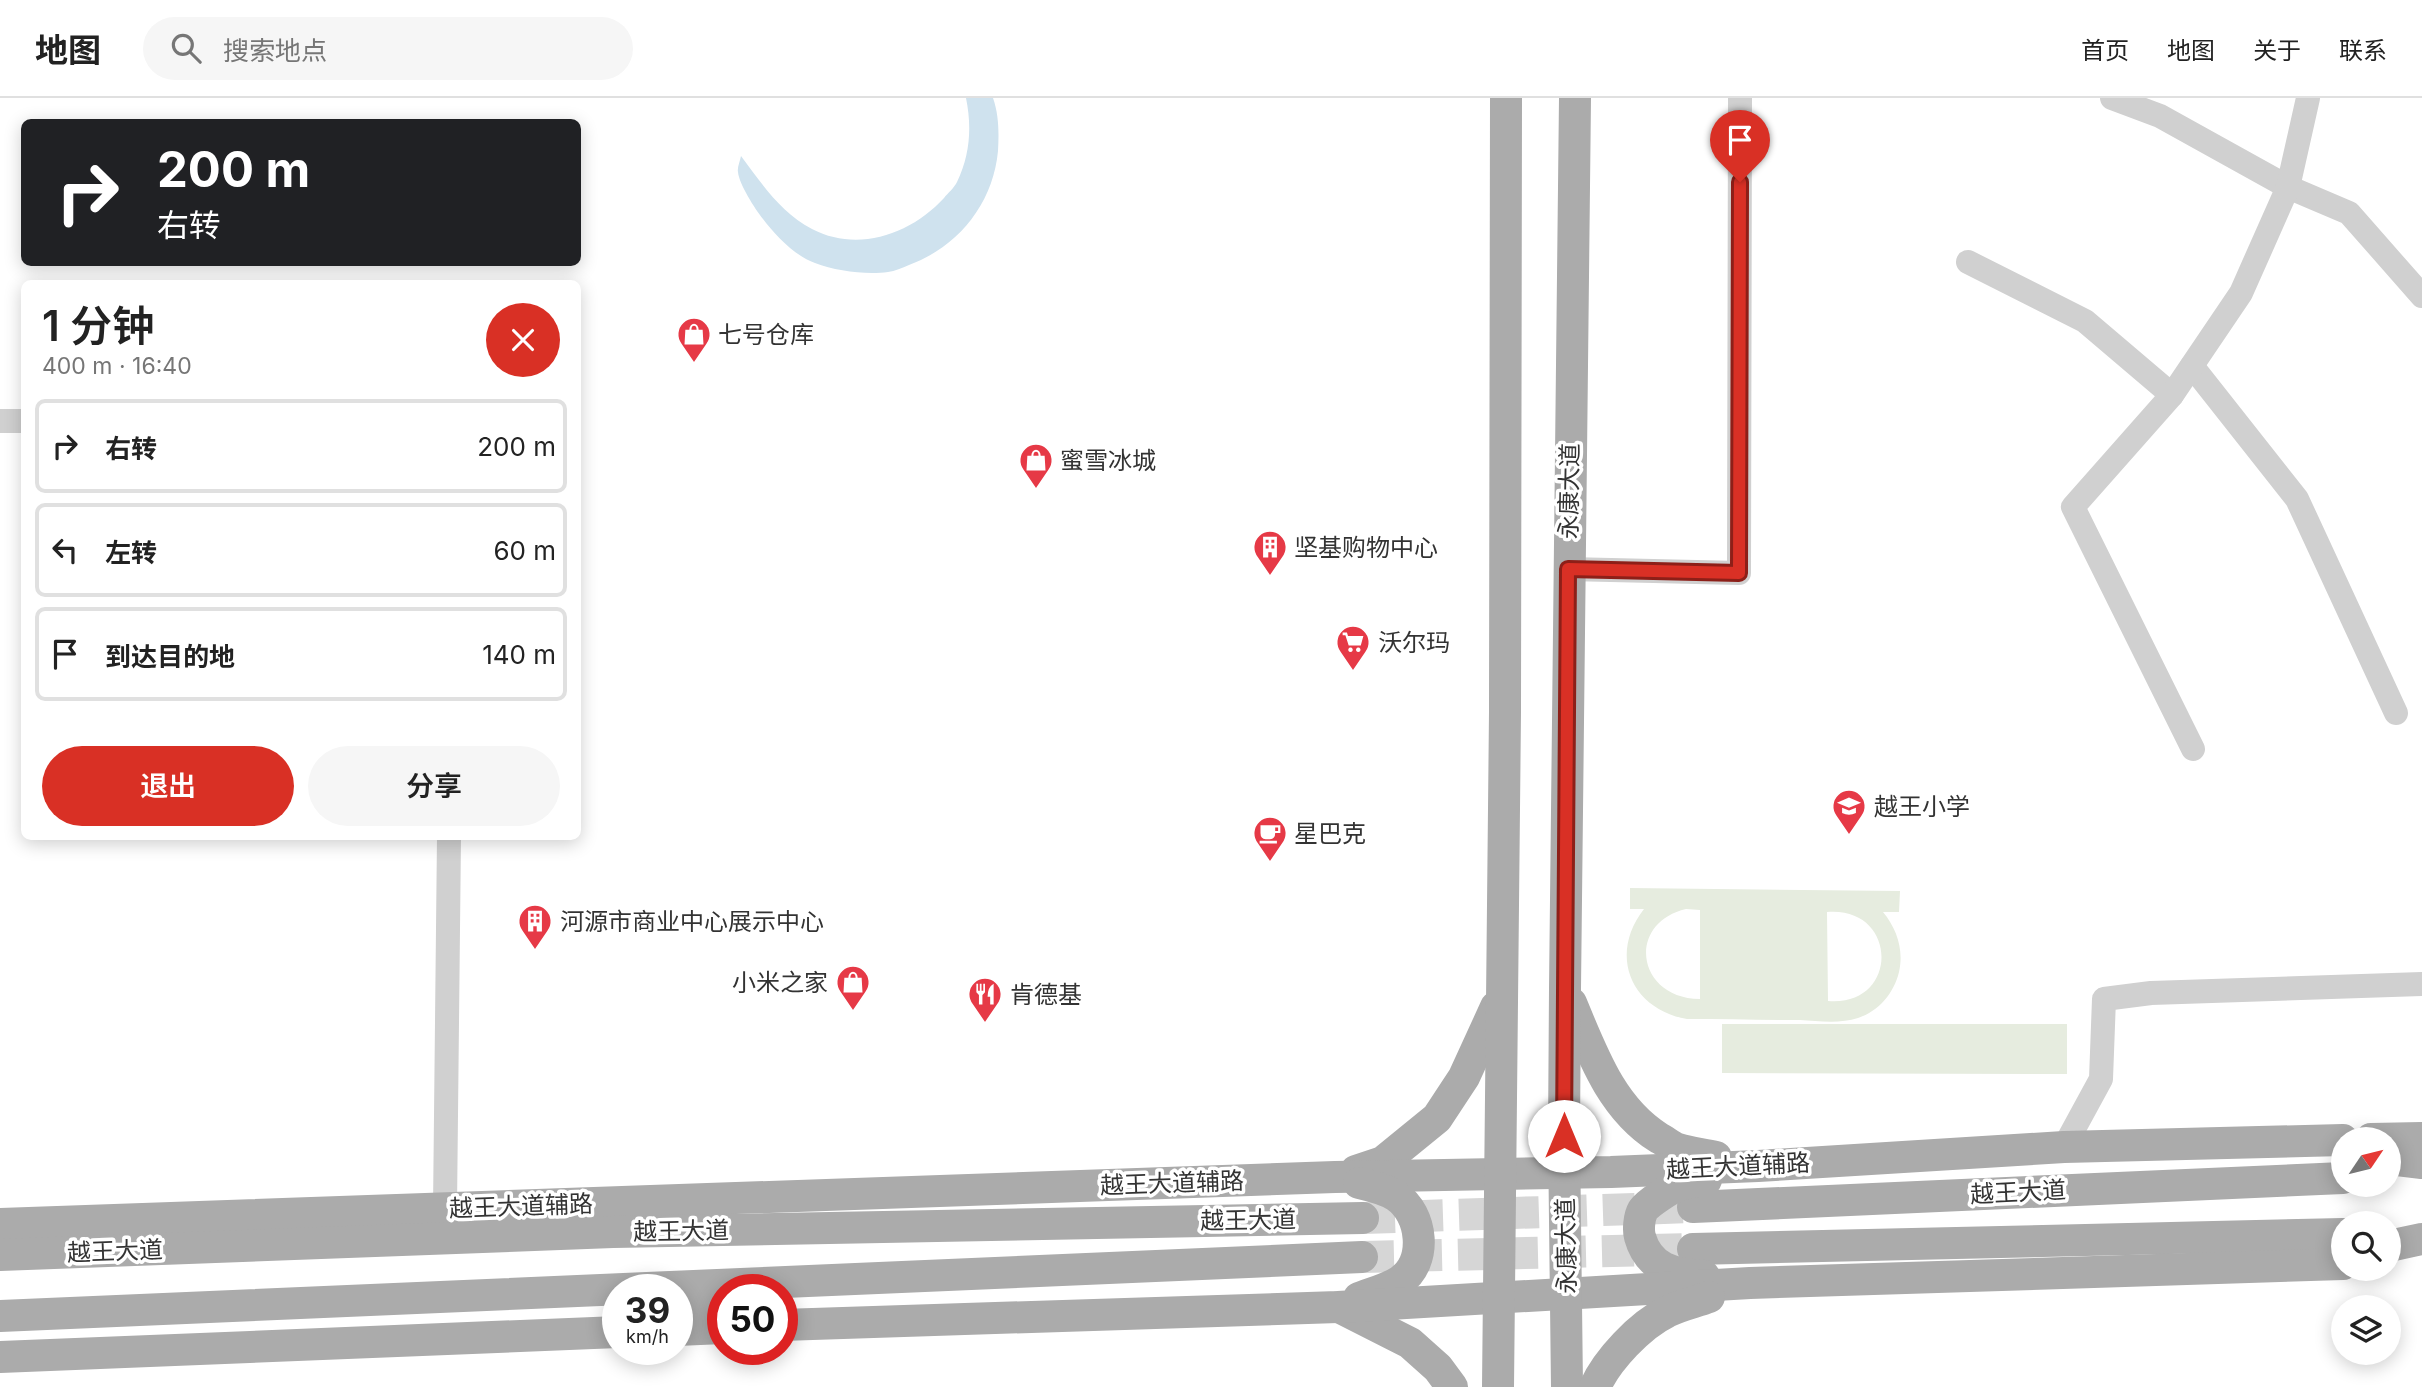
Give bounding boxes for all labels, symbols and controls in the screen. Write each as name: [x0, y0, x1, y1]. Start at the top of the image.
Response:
search box: [143, 17, 633, 80]
icon: search: [167, 29, 205, 67]
text: 地图: [35, 30, 101, 70]
text: 搜索地点: [223, 35, 327, 66]
text: 首页: [2081, 36, 2129, 65]
text: 地图: [2167, 36, 2215, 65]
text: 关于: [2253, 36, 2301, 65]
text: 联系: [2339, 36, 2387, 65]
pin: [1710, 110, 1770, 182]
icon: arrive: [1721, 121, 1759, 159]
text: 200 m: [157, 140, 310, 199]
icon: right: [42, 147, 133, 238]
text: 右转: [157, 206, 221, 245]
text: 1 分钟: [42, 300, 154, 351]
button: close: [486, 303, 560, 377]
shop icon: 七号仓库: [675, 315, 713, 364]
place label: 七号仓库: [718, 320, 814, 349]
text: 400 m · 16:40: [42, 352, 192, 380]
icon: right: [46, 427, 84, 465]
text: 200 m: [477, 431, 556, 462]
text: 右转: [105, 433, 157, 464]
shop icon: 蜜雪冰城: [1017, 441, 1055, 490]
street label: 永康大道: [1554, 443, 1584, 539]
place label: 蜜雪冰城: [1060, 446, 1156, 475]
building icon: 坚基购物中心: [1251, 528, 1289, 577]
icon: left: [46, 531, 84, 569]
place label: 坚基购物中心: [1294, 533, 1438, 562]
text: 60 m: [493, 535, 556, 566]
text: 左转: [105, 537, 157, 568]
supermarket icon: 沃尔玛: [1334, 623, 1372, 672]
place label: 沃尔玛: [1378, 628, 1450, 657]
icon: arrive: [46, 635, 84, 673]
text: 140 m: [482, 639, 556, 670]
text: 到达目的地: [105, 641, 235, 672]
button: 退出: [42, 746, 294, 826]
button: 分享: [308, 746, 560, 826]
school or university icon: 越王小学: [1830, 787, 1868, 836]
place label: 越王小学: [1874, 792, 1970, 821]
cafe icon: 星巴克: [1251, 814, 1289, 863]
place label: 星巴克: [1294, 819, 1366, 848]
building icon: 河源市商业中心展示中心: [516, 902, 554, 951]
place label: 河源市商业中心展示中心: [560, 907, 824, 936]
shop icon: 小米之家: [834, 963, 872, 1012]
place label: 小米之家: [732, 968, 828, 997]
restaurant icon: 肯德基: [966, 975, 1004, 1024]
place label: 肯德基: [1010, 980, 1082, 1009]
position arrow: [1527, 1099, 1601, 1173]
north arrow: [2331, 1127, 2401, 1197]
map controls: [2331, 1127, 2401, 1365]
street label: 越王大道辅路: [1665, 1148, 1811, 1184]
street label: 越王大道辅路: [1100, 1166, 1244, 1200]
street label: 越王大道: [1969, 1175, 2067, 1209]
street label: 越王大道辅路: [449, 1189, 593, 1223]
street label: 永康大道: [1551, 1198, 1581, 1294]
street label: 越王大道: [1200, 1205, 1296, 1235]
button: search: [2331, 1211, 2401, 1281]
street label: 越王大道: [633, 1216, 729, 1246]
street label: 越王大道: [67, 1235, 163, 1267]
speed limit sign: 50: [707, 1274, 798, 1365]
text: 39: [625, 1289, 670, 1331]
button: layers: [2331, 1295, 2401, 1365]
text: km/h: [626, 1326, 669, 1347]

